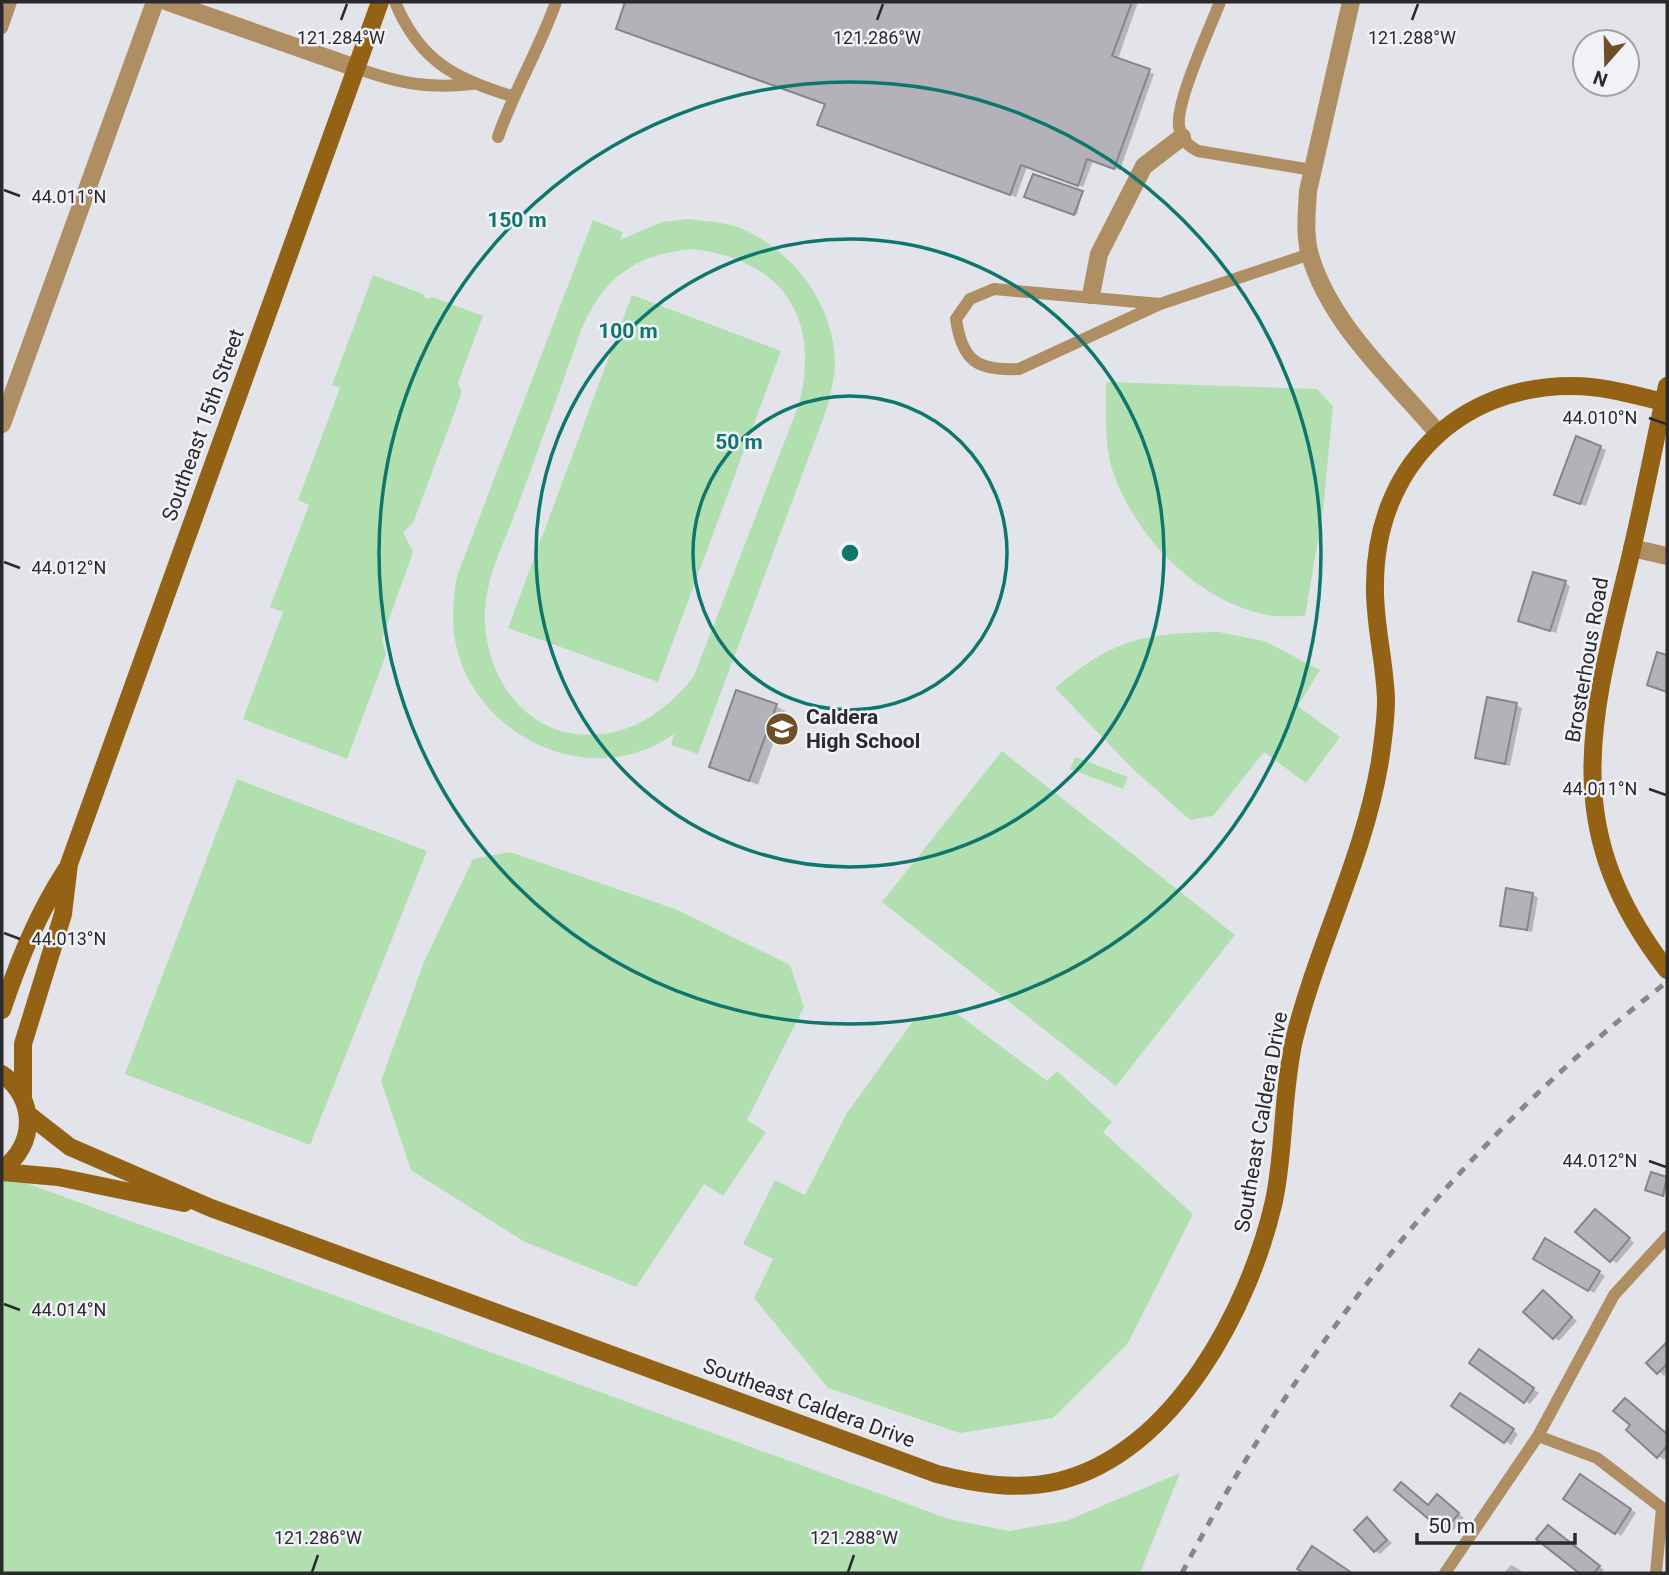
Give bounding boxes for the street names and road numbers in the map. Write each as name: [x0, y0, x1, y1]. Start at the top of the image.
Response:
street label: Southeast 15th Street: [157, 326, 249, 524]
street label: Brosterhous Road: [1561, 576, 1613, 744]
street label: Southeast Caldera Drive: [1230, 1010, 1292, 1234]
street label: Southeast Caldera Drive: [700, 1353, 918, 1453]

